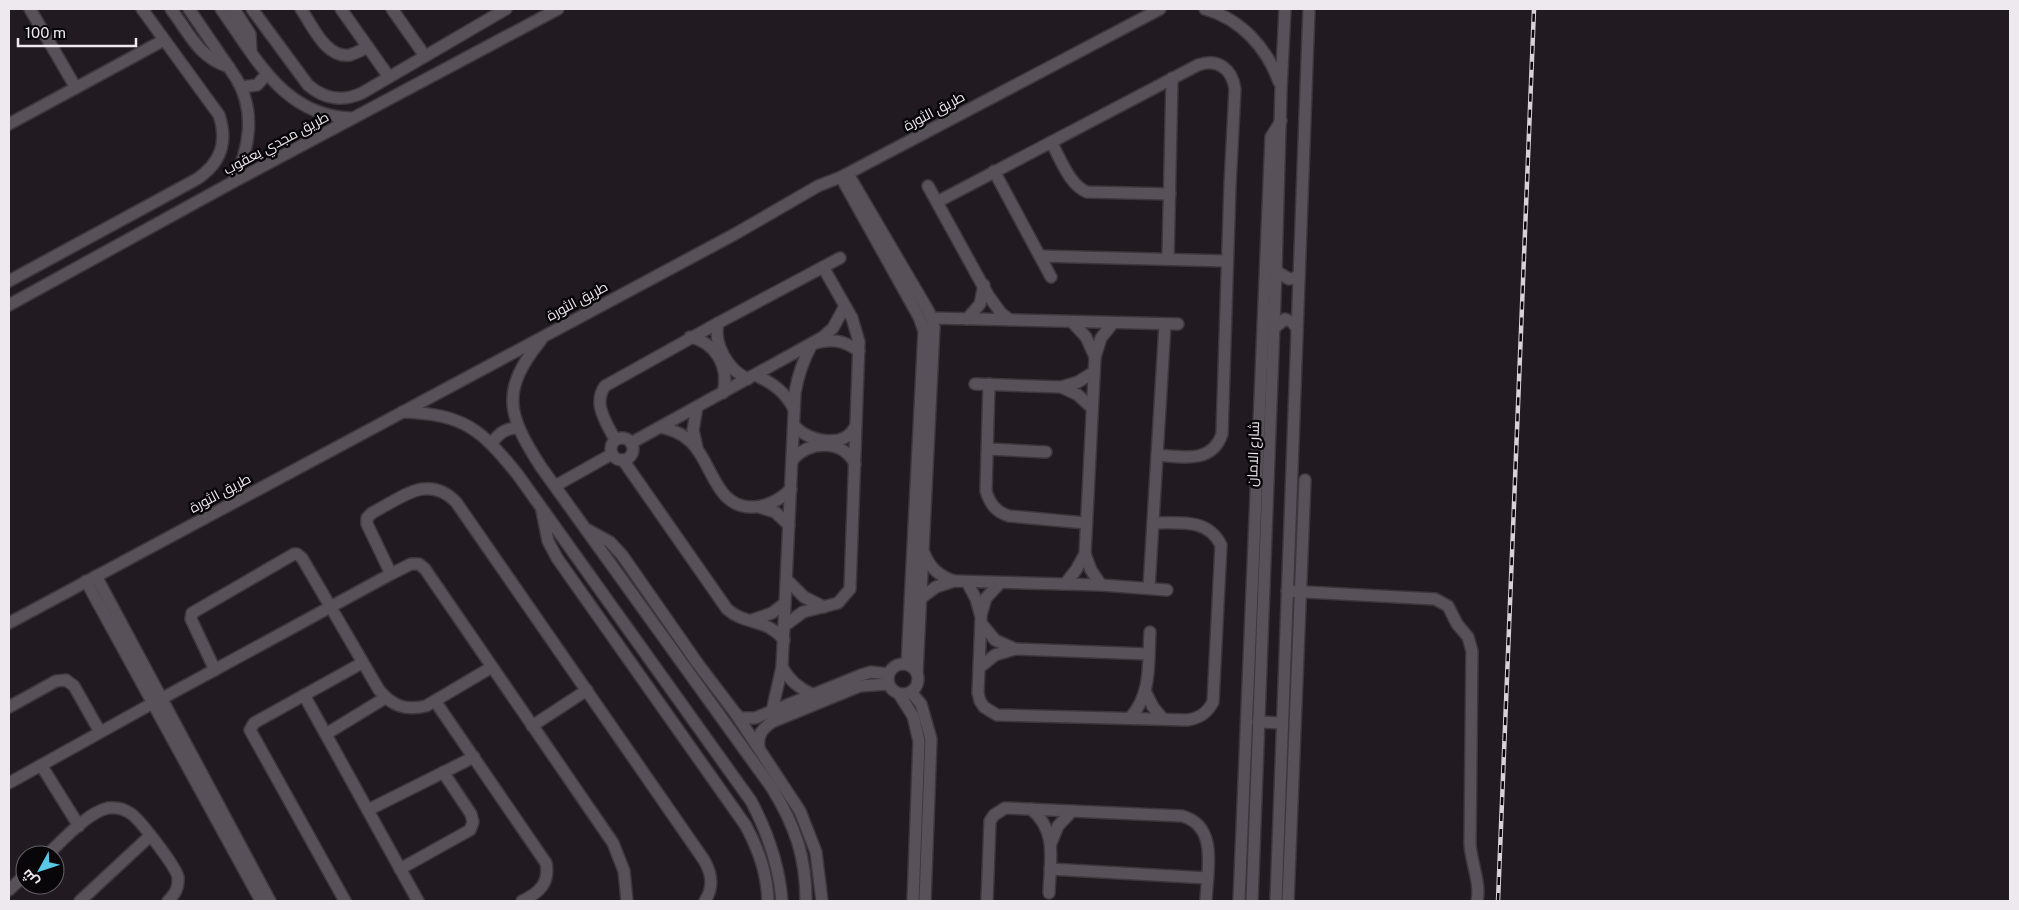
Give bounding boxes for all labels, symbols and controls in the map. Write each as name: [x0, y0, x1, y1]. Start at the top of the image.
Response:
scale bar: [18, 15, 135, 47]
text: 100 m: [25, 24, 66, 41]
street label: طريق الثورة: [901, 88, 968, 135]
street label: طريق مجدي يعقوب: [221, 108, 333, 181]
street label: طريق الثورة: [544, 278, 611, 325]
street label: شارع الامان: [1244, 421, 1263, 487]
street label: طريق الثورة: [187, 470, 254, 517]
north arrow: [15, 845, 65, 895]
text: ش: [18, 866, 43, 890]

